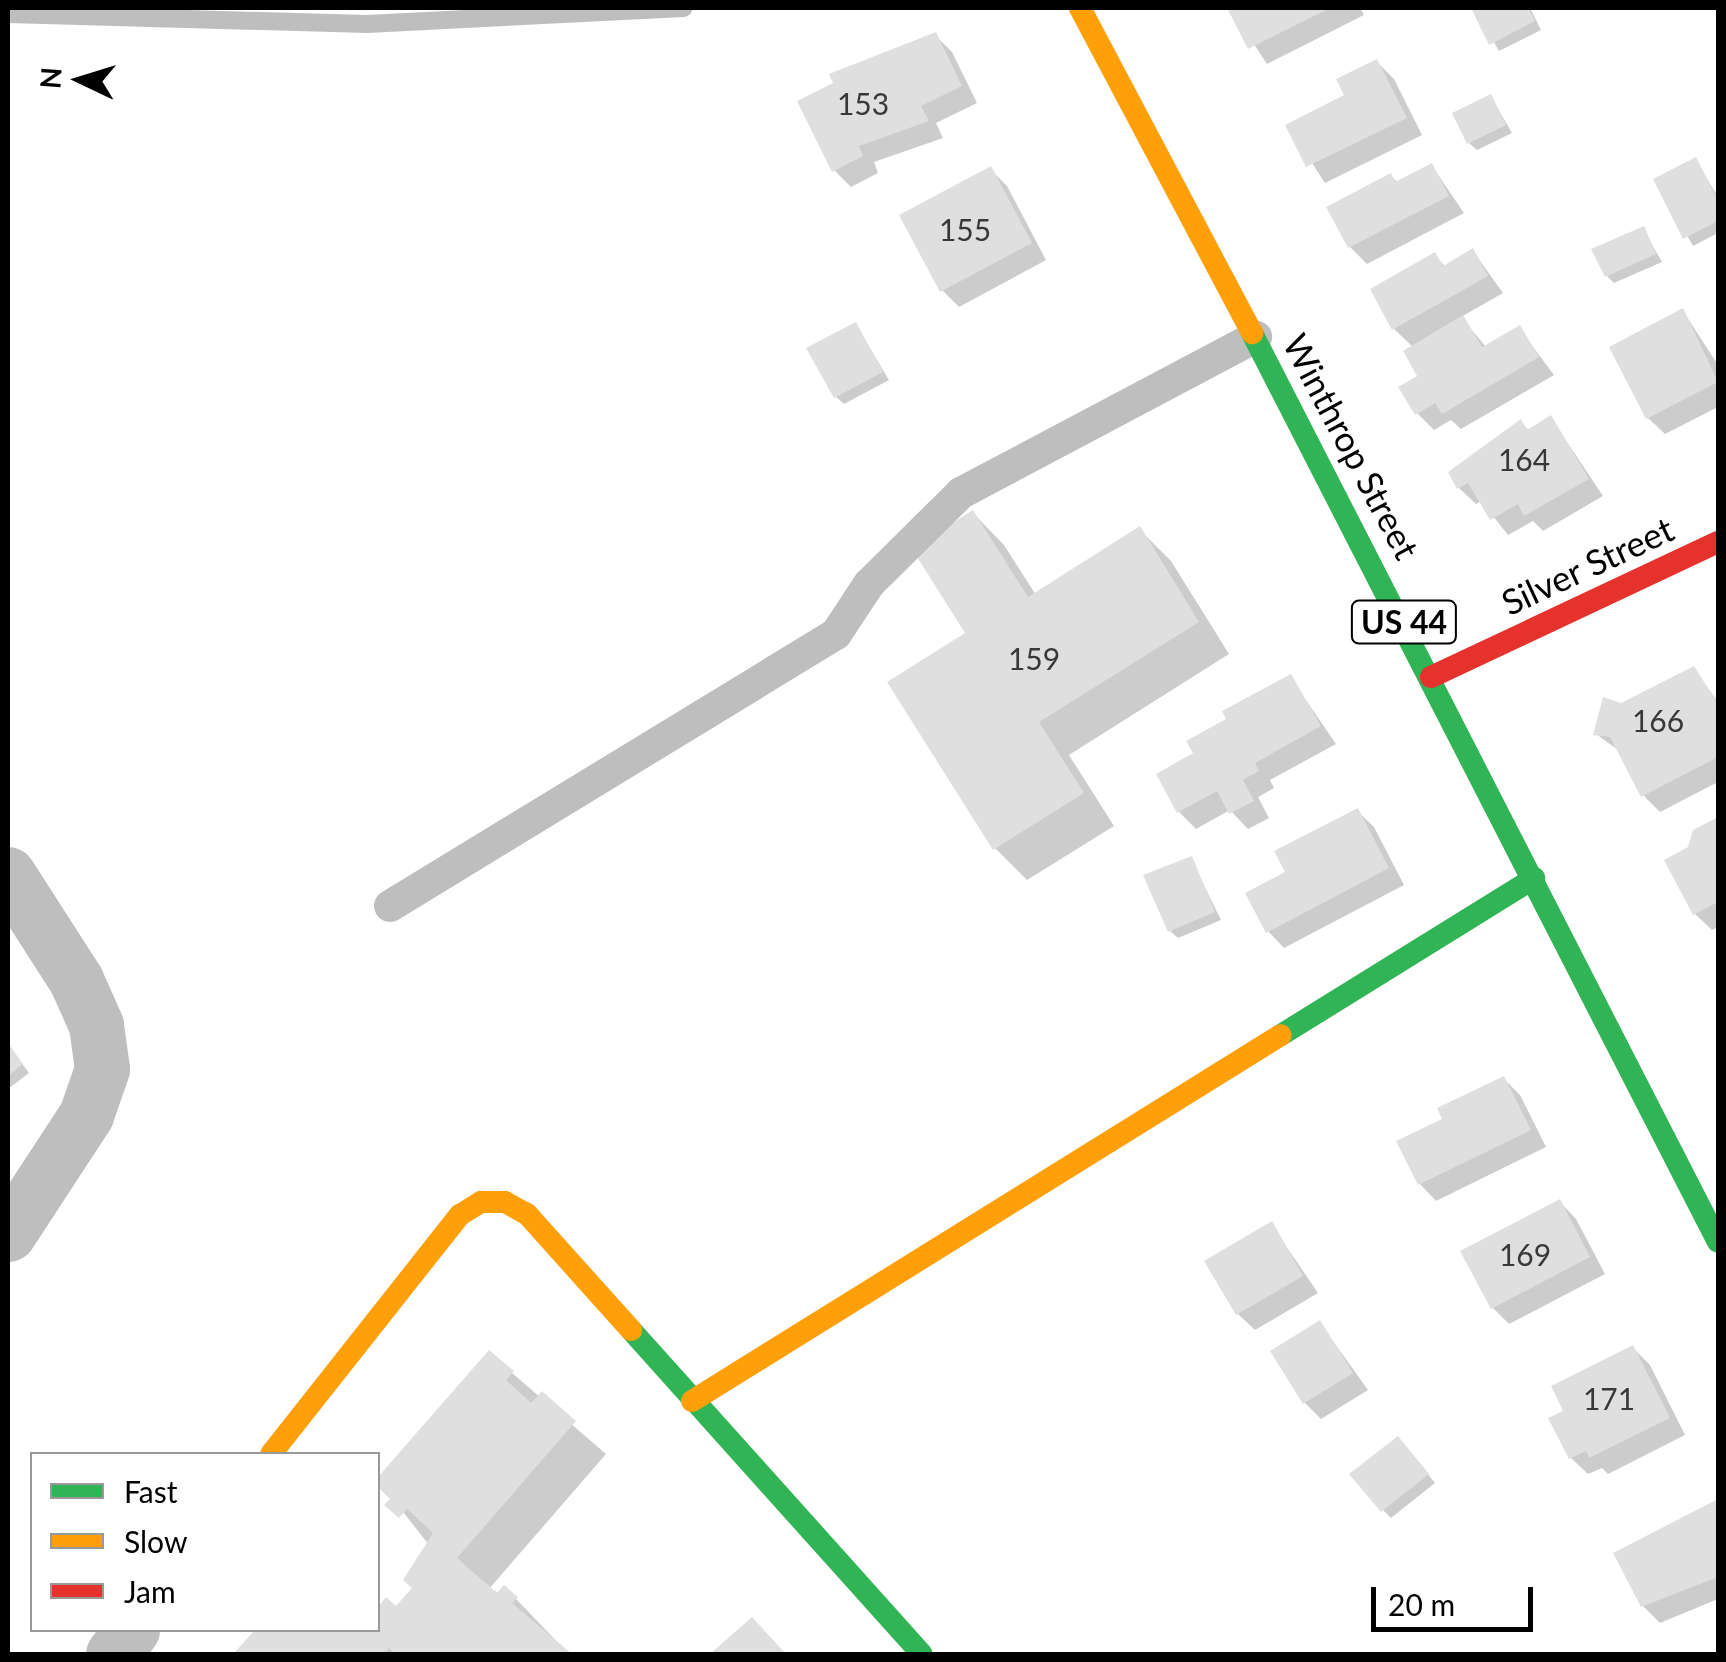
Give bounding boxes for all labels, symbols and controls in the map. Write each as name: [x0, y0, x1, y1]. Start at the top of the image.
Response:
north arrow: [30, 30, 130, 130]
text: N: [32, 66, 68, 90]
house number: 153: [837, 85, 889, 121]
house number: 155: [939, 211, 991, 247]
street label: Winthrop Street: [1275, 326, 1429, 566]
house number: 164: [1498, 441, 1550, 477]
street label: Silver Street: [1494, 507, 1680, 623]
road number: US 44: [1349, 595, 1459, 649]
house number: 159: [1008, 640, 1060, 676]
house number: 166: [1632, 702, 1684, 738]
house number: 169: [1499, 1236, 1551, 1272]
house number: 171: [1583, 1380, 1635, 1416]
legend: [30, 1452, 380, 1632]
text: Fast: [124, 1473, 178, 1509]
text: Slow: [124, 1523, 187, 1559]
scale bar: [1376, 1567, 1538, 1629]
text: Jam: [124, 1573, 176, 1609]
text: 20 m: [1388, 1586, 1455, 1622]

